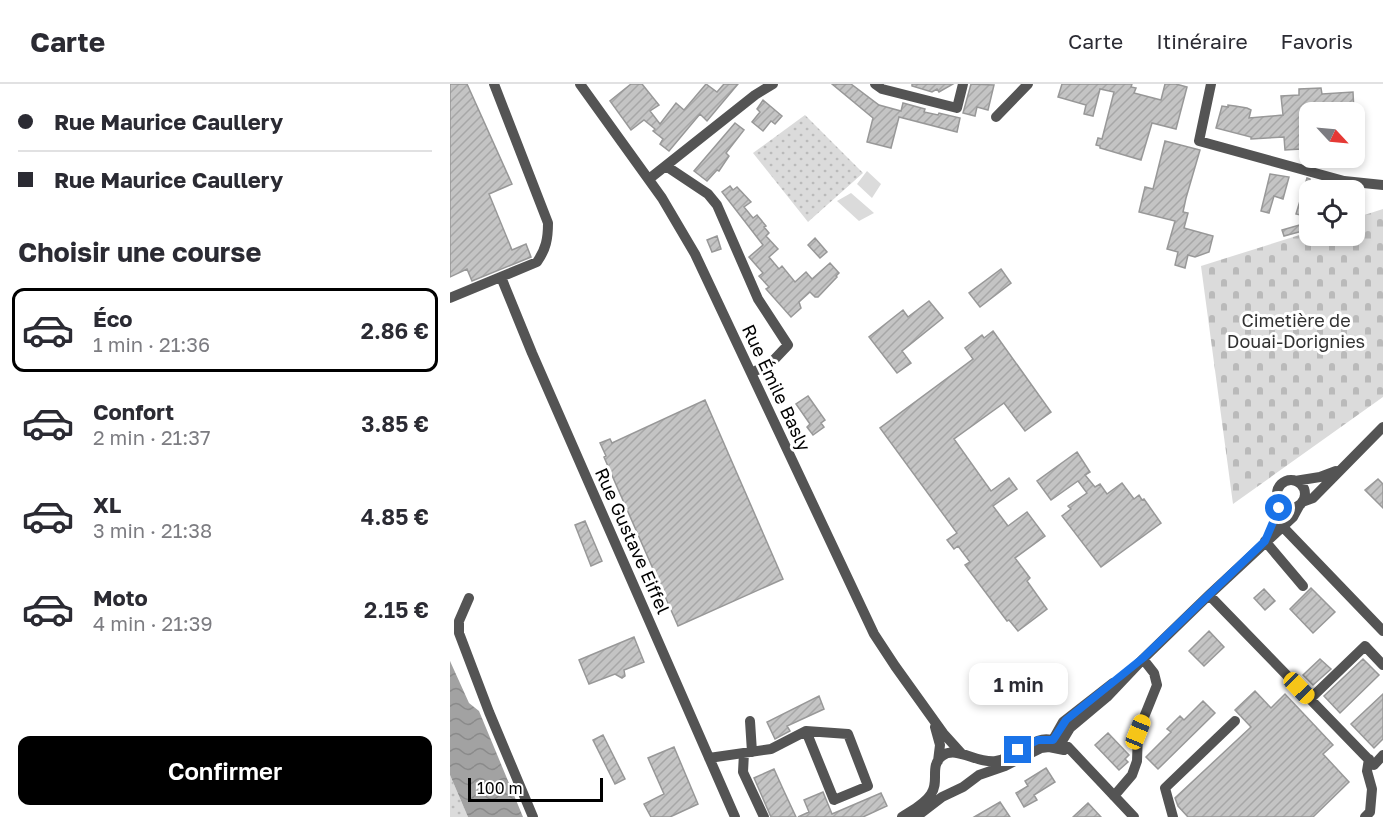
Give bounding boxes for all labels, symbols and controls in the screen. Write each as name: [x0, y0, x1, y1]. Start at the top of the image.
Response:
text: Carte: [30, 25, 105, 58]
text: Carte: [1068, 28, 1123, 54]
text: Itinéraire: [1156, 28, 1248, 54]
text: Favoris: [1281, 28, 1353, 54]
north arrow: [1299, 102, 1365, 168]
map controls: [1299, 102, 1365, 246]
text: Rue Maurice Caullery: [54, 108, 283, 135]
text: Rue Maurice Caullery: [54, 166, 283, 193]
button: locate: [1299, 180, 1365, 246]
text: Choisir une course: [18, 236, 261, 268]
icon: car: [21, 303, 75, 357]
text: Éco: [93, 305, 132, 332]
park label: Cimetière de Douai-Dorignies: [1227, 309, 1365, 352]
text: 2.86 €: [361, 317, 429, 344]
street label: Rue Émile Basly: [738, 321, 816, 454]
text: 1 min · 21:36: [93, 332, 210, 356]
icon: car: [21, 396, 75, 450]
text: Confort: [93, 398, 174, 425]
text: 3.85 €: [361, 410, 429, 437]
text: 2 min · 21:37: [93, 425, 211, 449]
street label: Rue Gustave Eiffel: [591, 464, 675, 617]
icon: car: [21, 489, 75, 543]
text: XL: [93, 491, 121, 518]
route start: [1265, 494, 1292, 521]
text: 4.85 €: [361, 503, 429, 530]
text: 3 min · 21:38: [93, 518, 212, 542]
icon: car: [21, 582, 75, 636]
text: Moto: [93, 584, 148, 611]
text: 2.15 €: [364, 596, 429, 623]
text: 4 min · 21:39: [93, 611, 213, 635]
callout: 1 min: [968, 663, 1068, 705]
car: [1280, 669, 1318, 707]
text: 1 min: [993, 672, 1044, 696]
car: [1123, 712, 1153, 752]
button: Confirmer: [18, 736, 432, 805]
route end: [1004, 736, 1031, 763]
scale bar: [468, 775, 603, 802]
text: 100 m: [477, 778, 523, 798]

